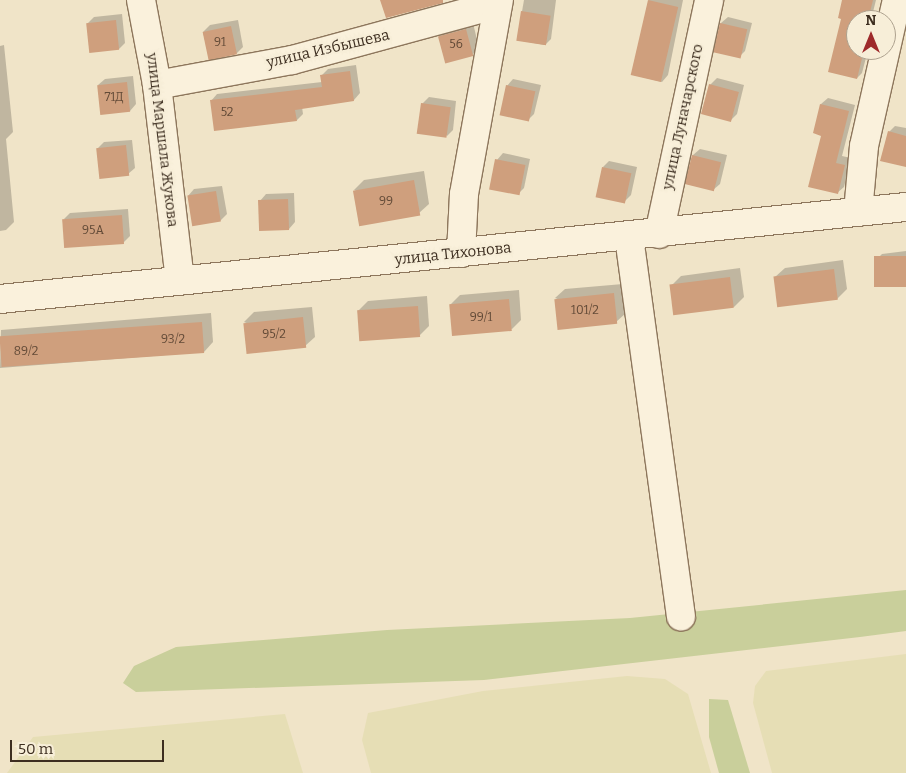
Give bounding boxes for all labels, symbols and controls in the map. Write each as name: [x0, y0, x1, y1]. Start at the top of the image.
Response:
north arrow: [846, 10, 896, 60]
text: N: [866, 12, 876, 29]
street label: улица Избышева: [265, 26, 391, 72]
house number: 91: [214, 36, 226, 50]
house number: 56: [449, 38, 463, 52]
street label: улица Луначарского: [659, 42, 707, 192]
street label: улица Маршала Жукова: [142, 52, 182, 228]
house number: 71Д: [104, 91, 124, 105]
house number: 52: [221, 106, 233, 120]
house number: 99: [379, 195, 393, 209]
house number: 95А: [82, 224, 104, 238]
street label: улица Тихонова: [394, 239, 512, 269]
house number: 101/2: [571, 304, 599, 318]
house number: 99/1: [470, 311, 492, 325]
house number: 95/2: [262, 328, 286, 342]
house number: 93/2: [161, 333, 185, 347]
house number: 89/2: [14, 345, 38, 359]
scale bar: [12, 730, 166, 762]
text: 50 m: [18, 740, 53, 758]

